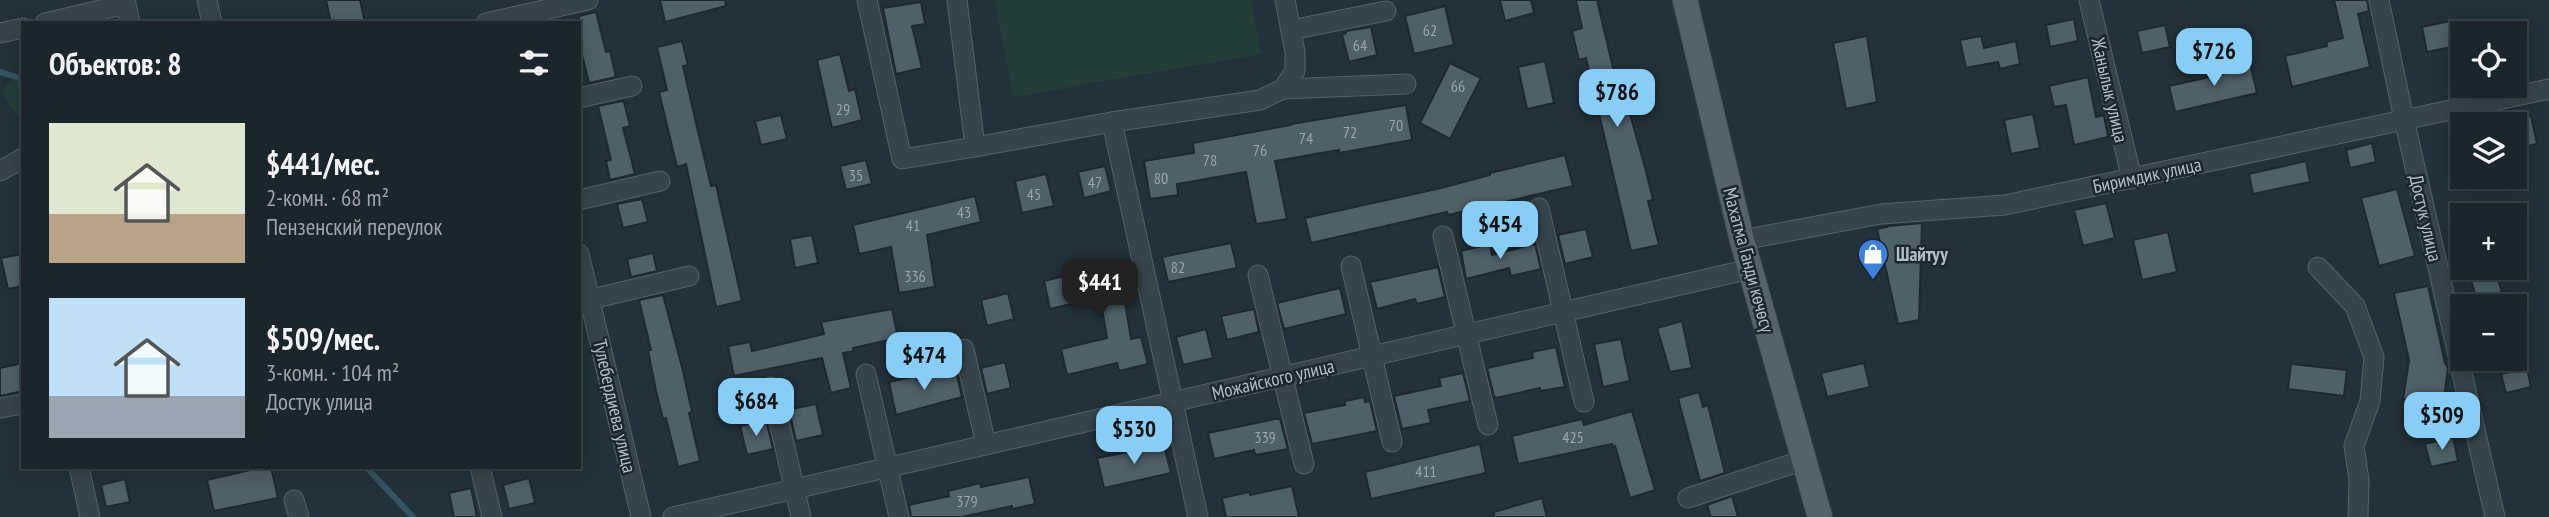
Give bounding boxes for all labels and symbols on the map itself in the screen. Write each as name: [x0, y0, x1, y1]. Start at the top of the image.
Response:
house number: 62: [1423, 20, 1437, 40]
pin: $726: [2173, 28, 2255, 88]
street label: Жанылык улица: [2086, 34, 2134, 145]
house number: 64: [1353, 35, 1367, 55]
pin: $786: [1576, 69, 1658, 129]
house number: 66: [1451, 76, 1465, 96]
house number: 29: [836, 99, 850, 119]
house number: 70: [1389, 115, 1403, 135]
house number: 72: [1343, 122, 1357, 142]
house number: 74: [1299, 128, 1313, 148]
house number: 76: [1253, 140, 1267, 160]
house number: 78: [1203, 150, 1217, 170]
street label: Биримдик улица: [2091, 152, 2203, 198]
house number: 35: [849, 165, 863, 185]
house number: 80: [1154, 168, 1168, 188]
house number: 47: [1088, 172, 1102, 192]
street label: Достук улица: [2404, 172, 2448, 264]
house number: 45: [1027, 184, 1041, 204]
street label: Махатма Ганди көчөсү: [1718, 185, 1780, 336]
house number: 43: [957, 202, 971, 222]
pin: $454: [1459, 202, 1541, 261]
house number: 41: [906, 215, 920, 235]
shop icon: Шайтуу: [1856, 237, 1890, 281]
place label: Шайтуу: [1896, 242, 1948, 266]
house number: 82: [1171, 257, 1185, 277]
pin: $441: [1059, 260, 1141, 319]
house number: 336: [904, 266, 926, 286]
pin: $474: [883, 332, 965, 392]
street label: Тулебердиева улица: [588, 337, 642, 475]
street label: Можайского улица: [1209, 353, 1337, 405]
pin: $684: [715, 378, 797, 438]
pin: $509: [2401, 392, 2483, 452]
pin: $530: [1093, 406, 1175, 466]
house number: 339: [1254, 427, 1276, 447]
house number: 425: [1562, 427, 1584, 447]
house number: 411: [1415, 461, 1437, 481]
house number: 379: [956, 491, 978, 511]

